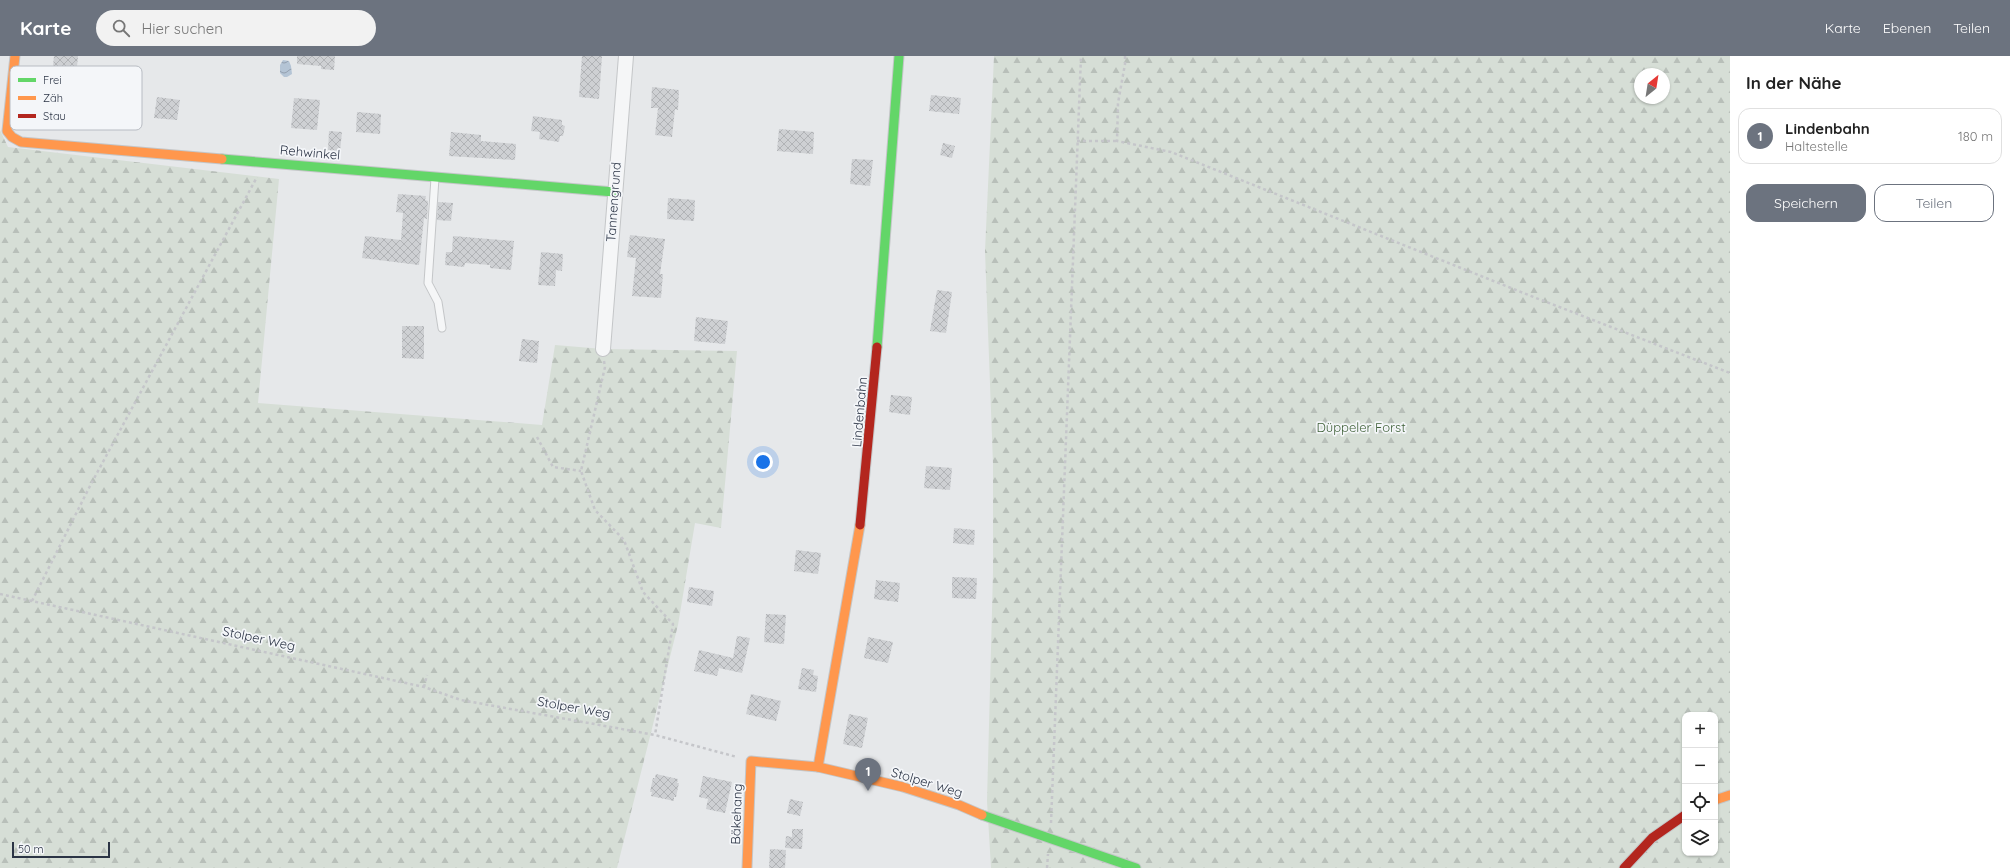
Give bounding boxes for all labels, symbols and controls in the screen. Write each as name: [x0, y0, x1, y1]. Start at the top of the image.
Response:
search box: [96, 10, 376, 46]
text: Karte: [20, 16, 72, 40]
icon: search: [110, 17, 132, 39]
text: Hier suchen: [142, 19, 223, 38]
text: Karte: [1825, 19, 1861, 37]
text: Ebenen: [1883, 19, 1931, 37]
text: Teilen: [1953, 19, 1990, 37]
legend: [10, 66, 142, 130]
north arrow: [1634, 68, 1670, 104]
text: In der Nähe: [1746, 72, 1842, 93]
text: Frei: [43, 73, 62, 87]
text: Zäh: [43, 91, 63, 105]
text: Stau: [43, 109, 66, 123]
text: Lindenbahn: [1785, 119, 1870, 138]
text: 1: [1757, 128, 1763, 144]
text: 180 m: [1958, 128, 1993, 144]
text: Haltestelle: [1785, 138, 1848, 154]
street label: Rehwinkel: [279, 141, 341, 163]
street label: Tannengrund: [602, 161, 624, 243]
button: Speichern: [1746, 184, 1866, 222]
button: Teilen: [1874, 184, 1994, 222]
street label: Lindenbahn: [848, 376, 870, 448]
park label: Düppeler Forst: [1316, 419, 1406, 435]
your location: [753, 452, 773, 472]
street label: Stolper Weg: [221, 622, 297, 654]
street label: Stolper Weg: [536, 693, 612, 721]
map controls: [1682, 712, 1718, 856]
button: +: [1682, 712, 1718, 748]
button: −: [1682, 748, 1718, 784]
pin: 1: [855, 758, 881, 791]
street label: Stolper Weg: [889, 764, 965, 800]
street label: Bäkehang: [727, 783, 745, 845]
button: locate: [1682, 784, 1718, 820]
button: layers: [1682, 820, 1718, 856]
scale bar: [12, 840, 110, 859]
text: 50 m: [18, 842, 44, 856]

